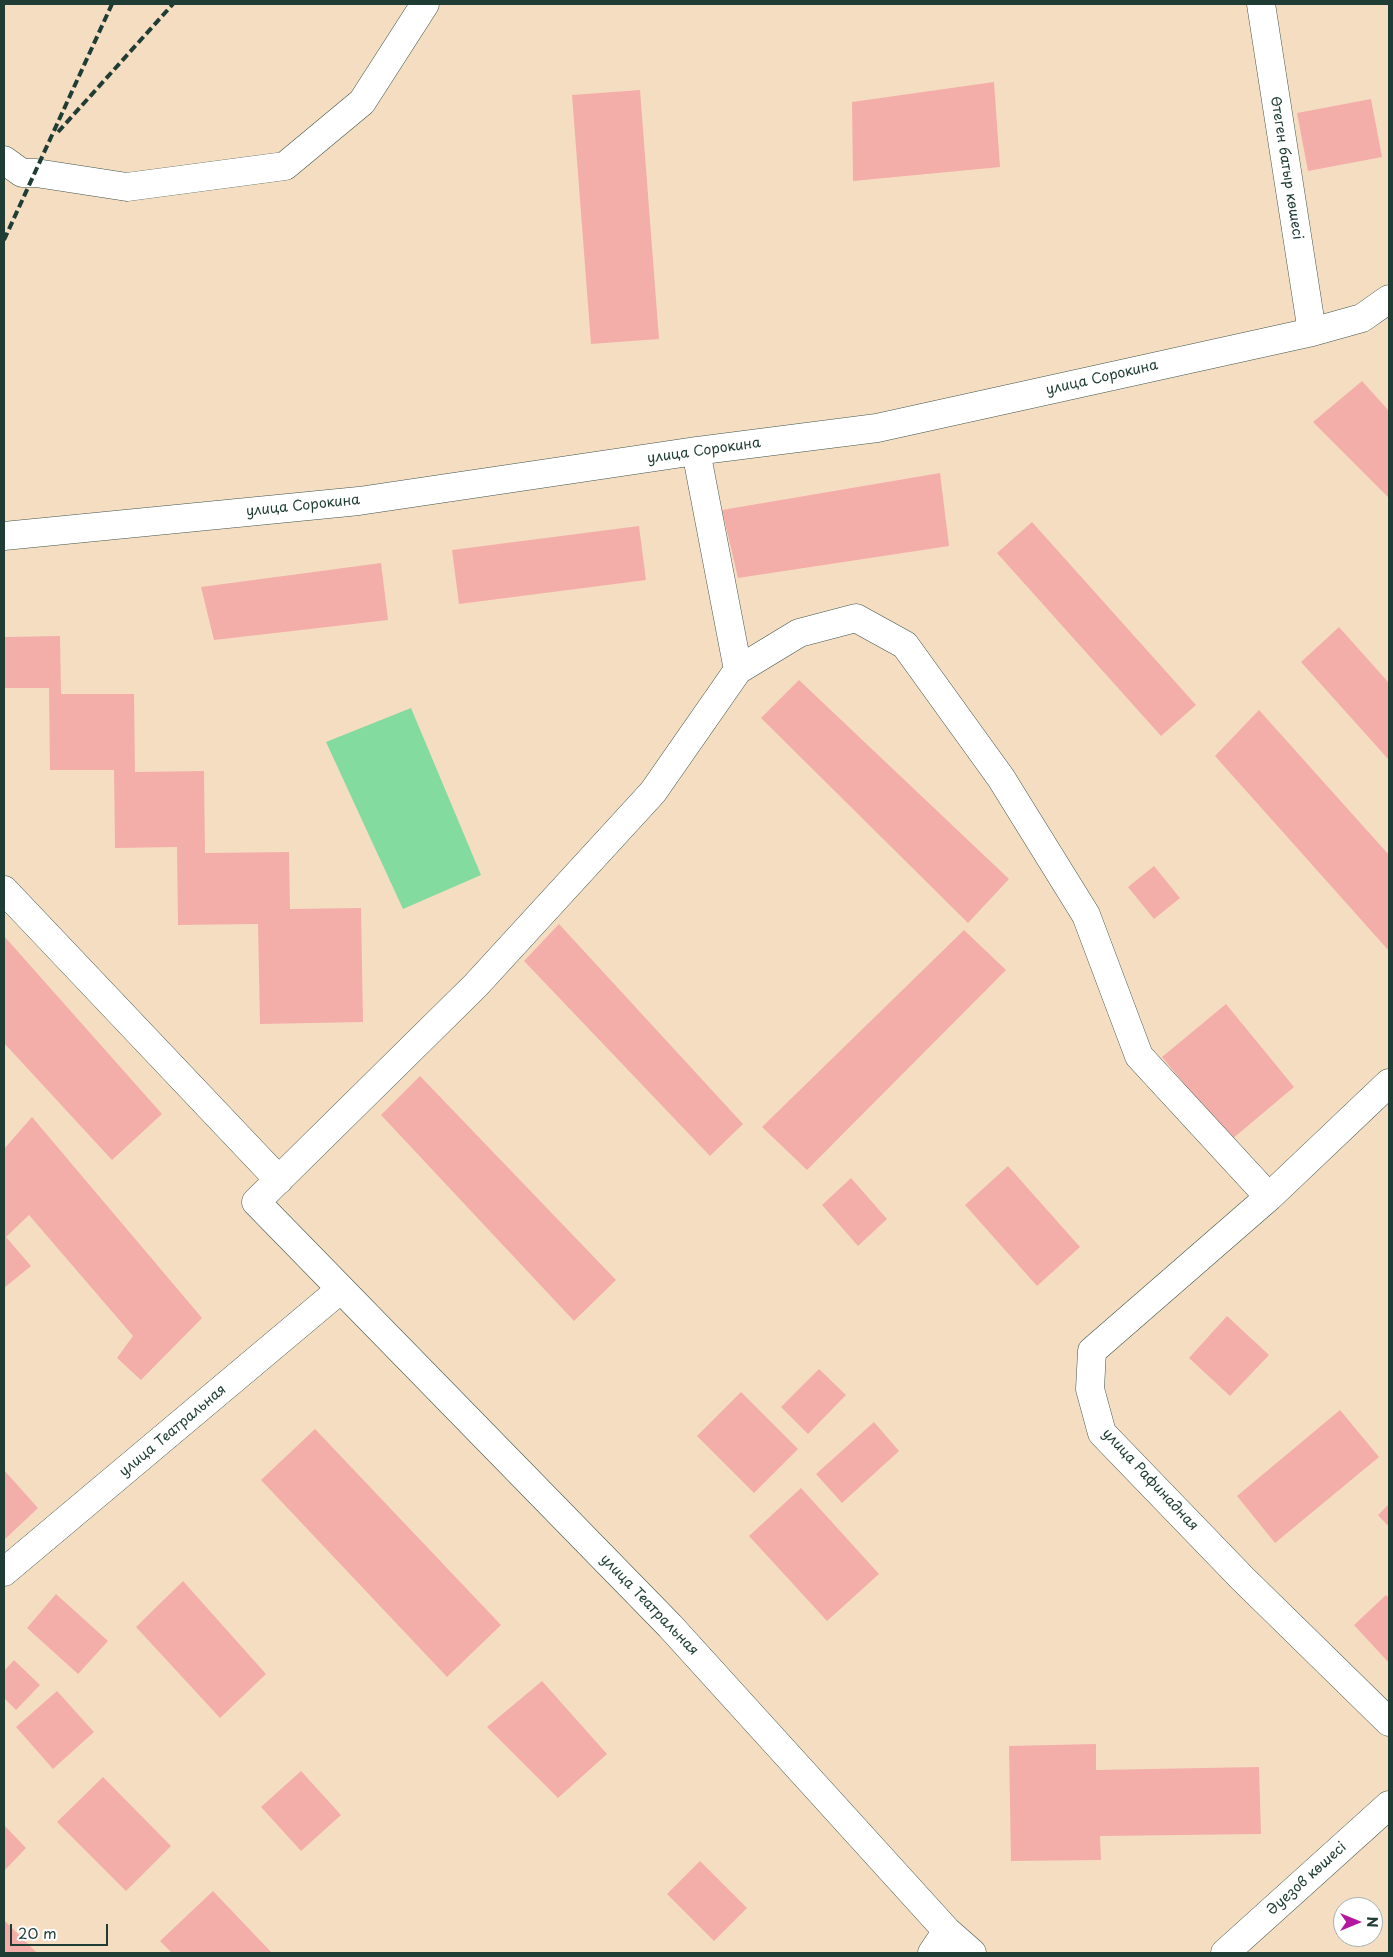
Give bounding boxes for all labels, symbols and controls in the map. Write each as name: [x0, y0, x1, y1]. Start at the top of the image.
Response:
street label: Өтеген батыр көшесі: [1266, 95, 1306, 241]
street label: улица Сорокина: [1044, 357, 1160, 399]
street label: улица Сорокина: [646, 435, 762, 467]
street label: улица Сорокина: [245, 492, 361, 520]
street label: улица Театральная: [116, 1381, 230, 1481]
street label: улица Рафинадная: [1098, 1426, 1202, 1534]
street label: улица Театральная: [596, 1551, 702, 1659]
street label: Әуезов көшесі: [1264, 1839, 1350, 1919]
north arrow: [1333, 1897, 1383, 1947]
scale bar: [12, 1914, 110, 1946]
text: N: [1362, 1916, 1383, 1928]
text: 20 m: [18, 1921, 57, 1944]

